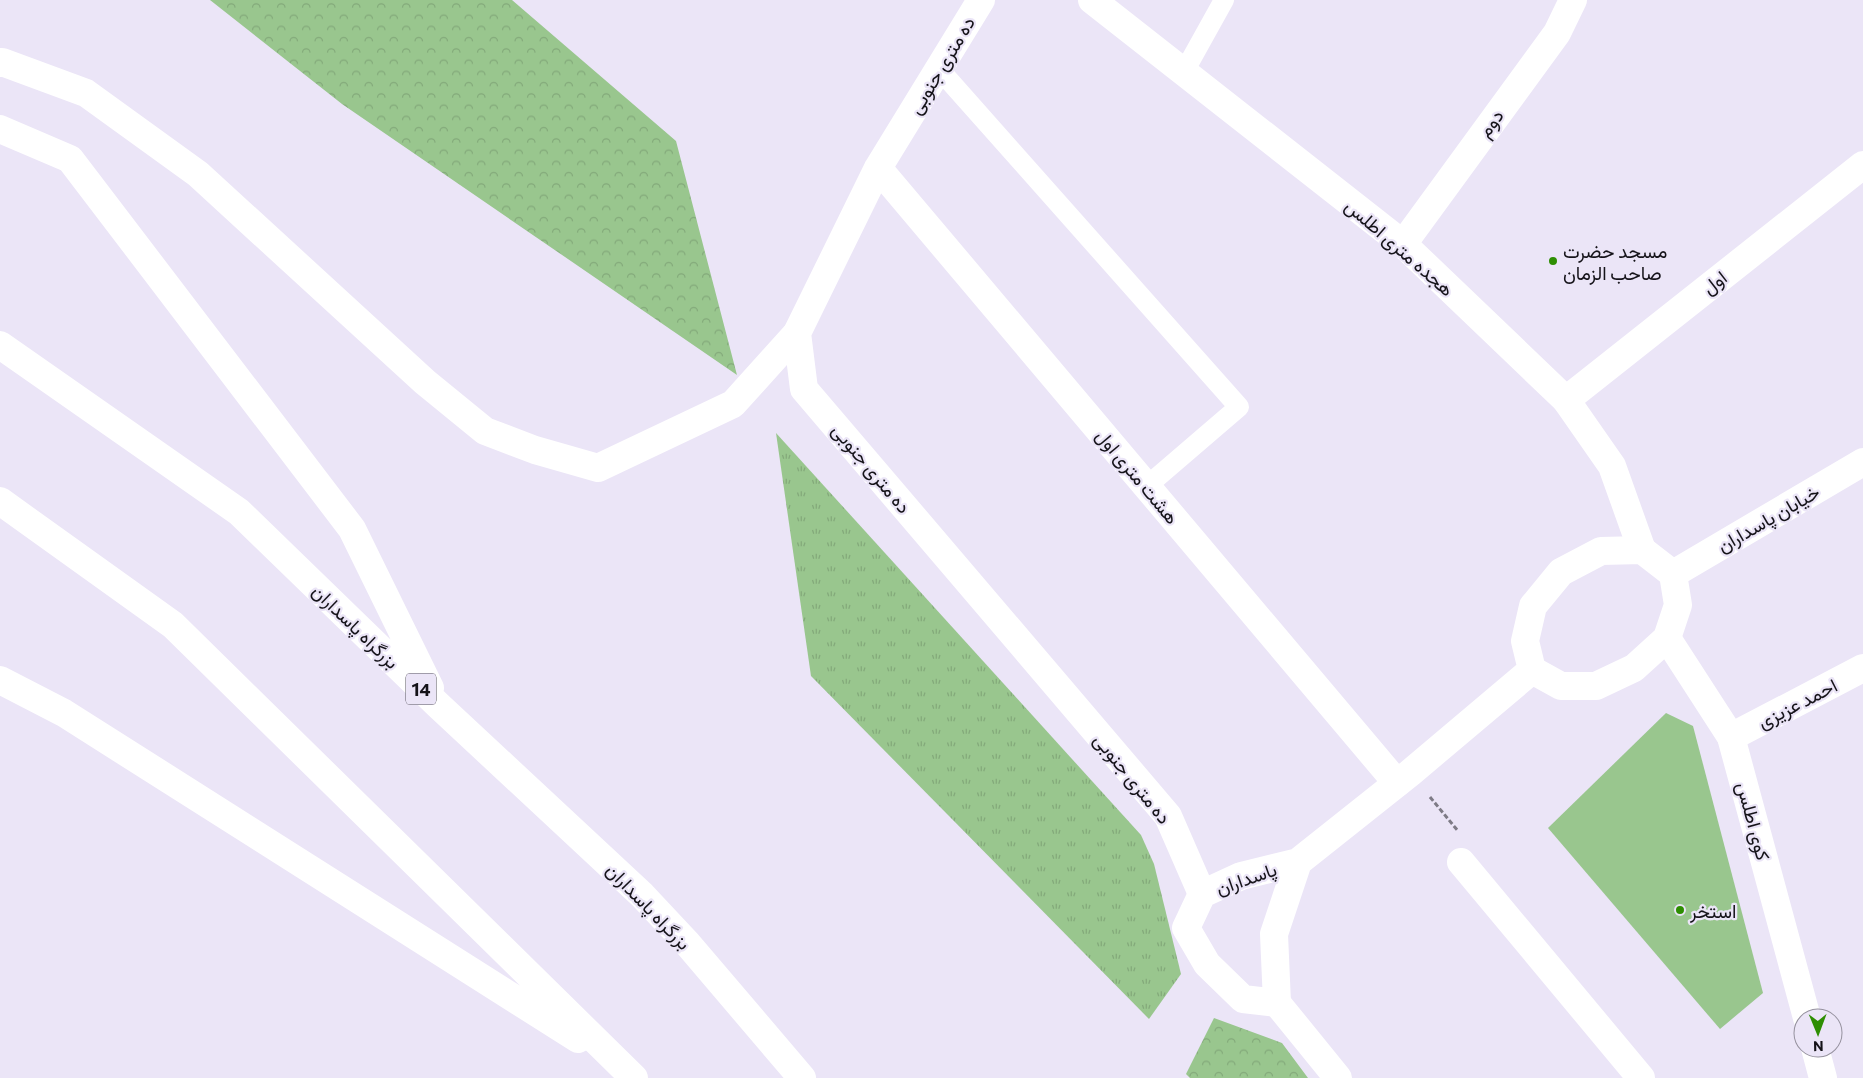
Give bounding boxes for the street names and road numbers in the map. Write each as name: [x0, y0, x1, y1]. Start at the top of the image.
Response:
street label: ده متری جنوبی: [903, 12, 980, 119]
street label: دوم: [1472, 105, 1509, 143]
street label: هجده متری اطلس: [1340, 194, 1459, 301]
street label: اول: [1697, 265, 1732, 300]
street label: ده متری جنوبی: [827, 418, 916, 518]
street label: هشت متری اول: [1091, 424, 1184, 529]
street label: خیابان پاسداران: [1713, 479, 1825, 559]
street label: بزرگراه پاسداران: [306, 579, 404, 675]
street label: احمد عزیزی: [1753, 673, 1841, 734]
road number: 14: [406, 674, 436, 704]
street label: ده متری جنوبی: [1089, 728, 1177, 829]
street label: کوی اطلس: [1732, 779, 1775, 863]
street label: پاسداران: [1213, 857, 1280, 902]
street label: بزرگراه پاسداران: [600, 858, 696, 956]

